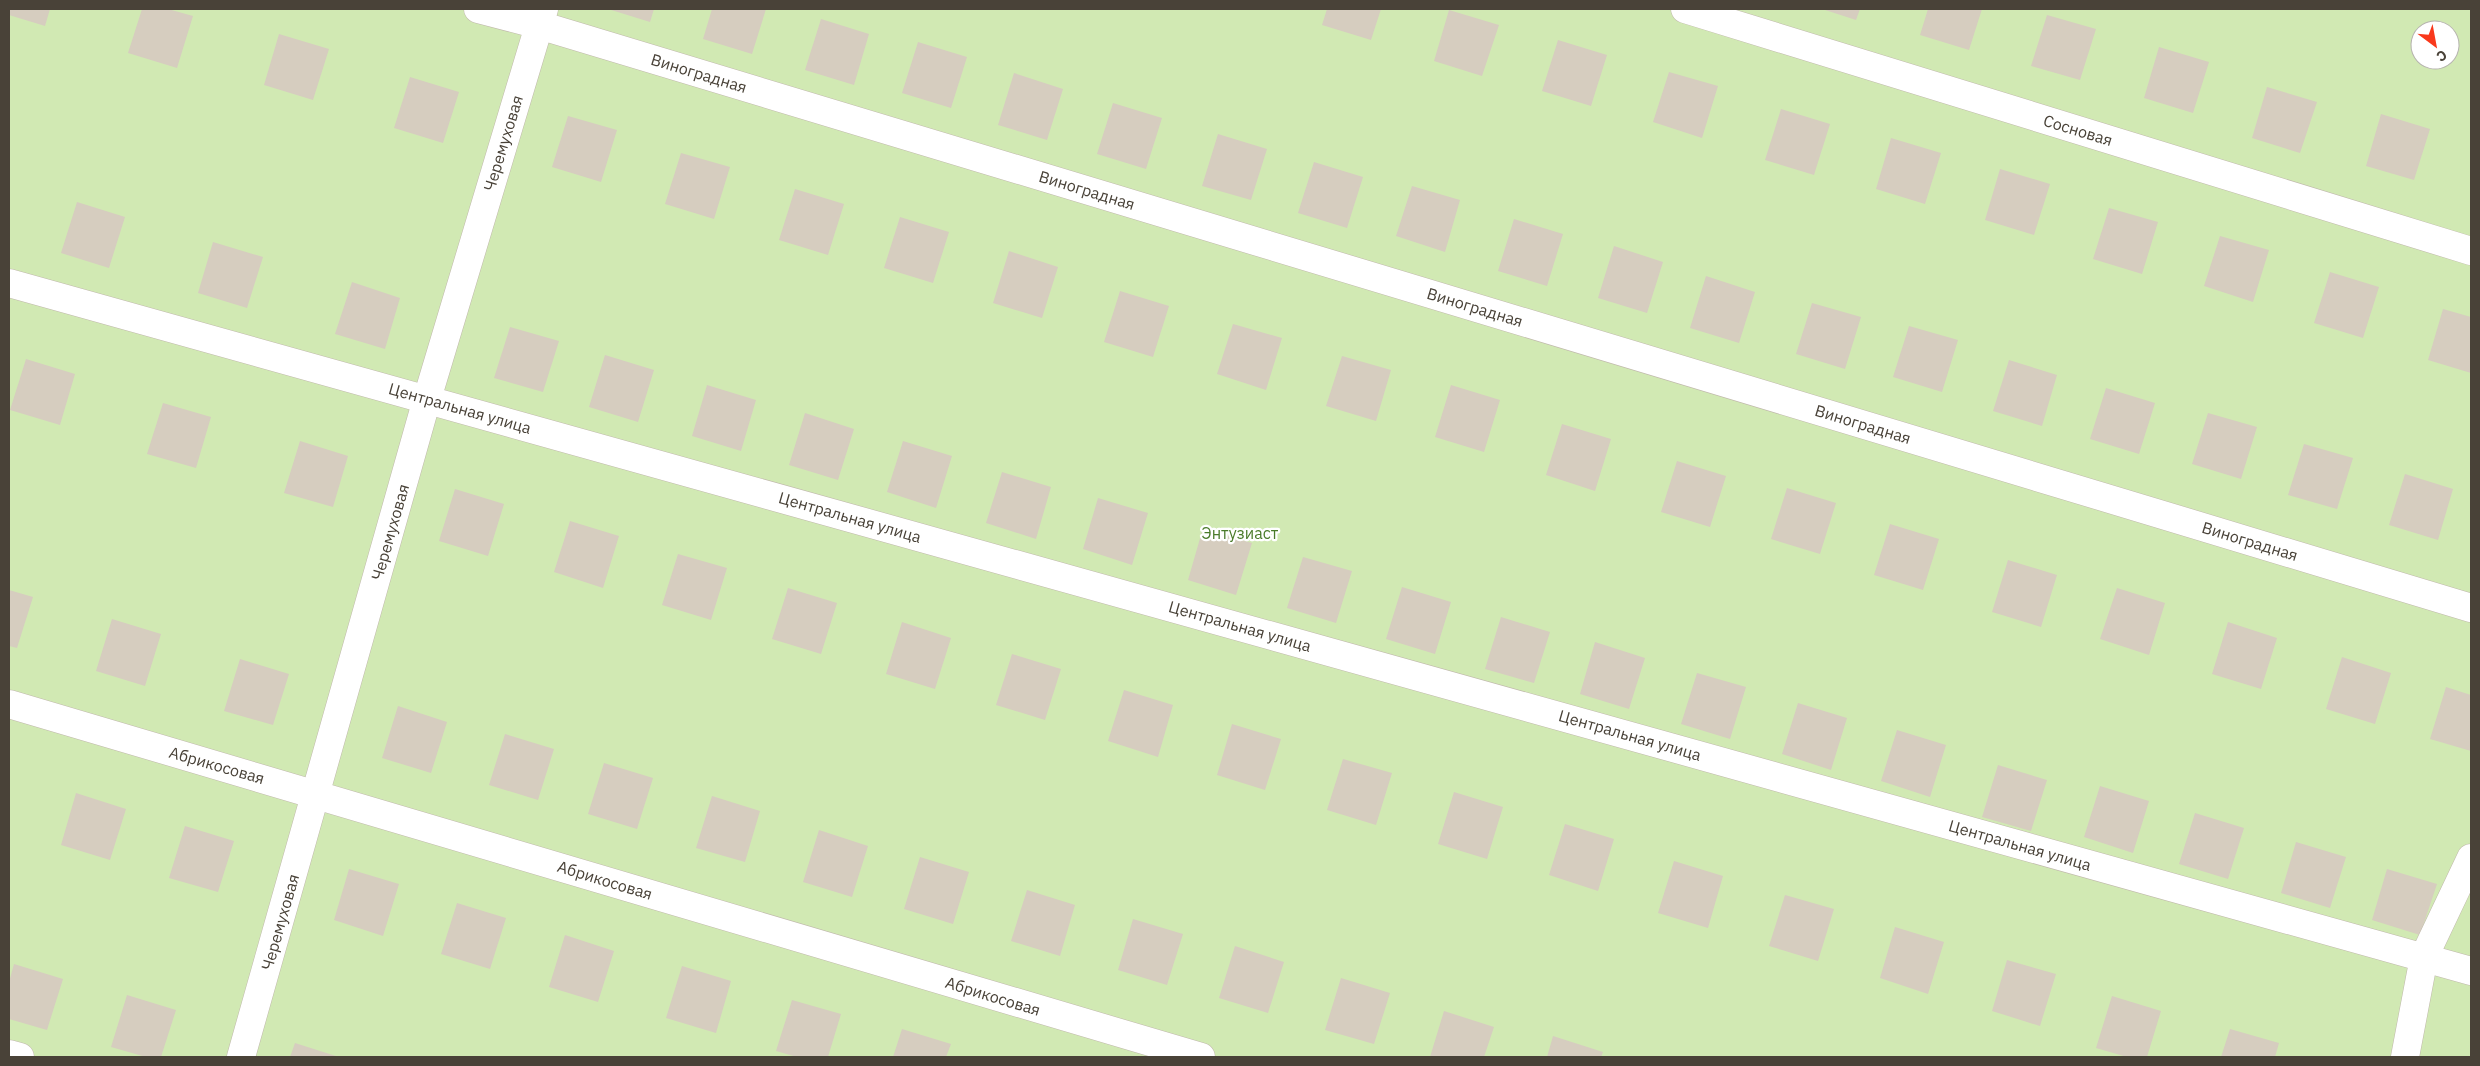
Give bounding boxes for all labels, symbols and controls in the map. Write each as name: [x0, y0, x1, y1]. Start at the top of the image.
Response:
north arrow: [2410, 20, 2460, 70]
text: С: [2433, 46, 2451, 66]
street label: Виноградная: [649, 49, 749, 97]
street label: Черемуховая: [479, 93, 527, 193]
street label: Сосновая: [2041, 110, 2115, 150]
street label: Виноградная: [1037, 166, 1137, 214]
street label: Виноградная: [1425, 283, 1525, 331]
street label: Центральная улица: [386, 378, 534, 438]
street label: Виноградная: [1813, 400, 1913, 448]
street label: Черемуховая: [367, 482, 413, 582]
street label: Центральная улица: [776, 487, 924, 547]
street label: Виноградная: [2200, 517, 2300, 565]
park label: Энтузиаст: [1202, 523, 1279, 543]
street label: Центральная улица: [1166, 596, 1314, 656]
street label: Центральная улица: [1556, 705, 1704, 765]
street label: Абрикосовая: [167, 742, 267, 788]
street label: Центральная улица: [1946, 815, 2094, 875]
street label: Абрикосовая: [555, 856, 655, 904]
street label: Черемуховая: [257, 872, 303, 972]
street label: Абрикосовая: [943, 972, 1043, 1020]

